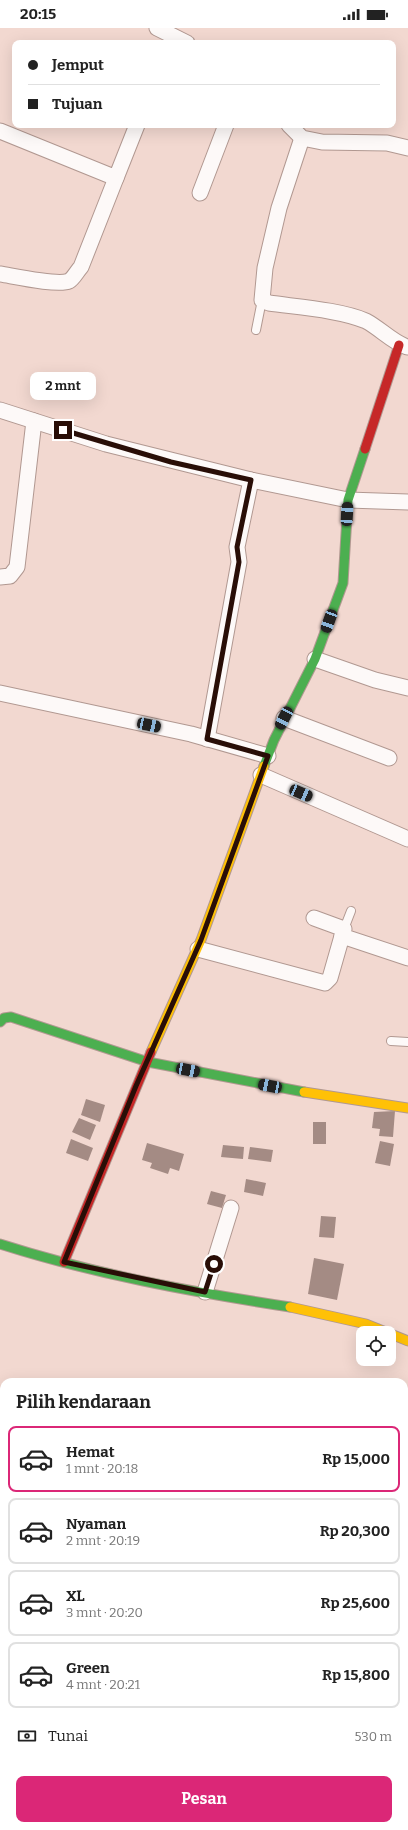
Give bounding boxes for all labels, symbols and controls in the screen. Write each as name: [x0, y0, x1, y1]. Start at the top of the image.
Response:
text: 20:15: [20, 5, 56, 23]
text: Jemput: [52, 56, 104, 74]
text: Tujuan: [52, 95, 102, 113]
callout: 2 mnt: [30, 372, 96, 400]
text: 2 mnt: [45, 378, 81, 393]
route end: [54, 421, 72, 439]
car: [340, 502, 354, 526]
car: [319, 608, 339, 634]
car: [273, 705, 295, 731]
car: [136, 717, 162, 733]
car: [288, 783, 314, 803]
car: [175, 1062, 201, 1078]
car: [257, 1078, 283, 1094]
route start: [205, 1255, 223, 1273]
map controls: [356, 1326, 396, 1366]
button: locate: [356, 1326, 396, 1366]
text: Pilih kendaraan: [16, 1391, 151, 1413]
icon: car: [18, 1441, 54, 1477]
text: Hemat: [66, 1443, 115, 1461]
text: Rp 15,000: [322, 1450, 390, 1468]
text: 1 mnt · 20:18: [66, 1461, 138, 1476]
icon: car: [18, 1513, 54, 1549]
text: Nyaman: [66, 1515, 126, 1533]
text: Rp 20,300: [320, 1522, 390, 1540]
text: 2 mnt · 20:19: [66, 1533, 140, 1548]
icon: car: [18, 1585, 54, 1621]
text: XL: [66, 1587, 85, 1605]
text: Rp 25,600: [321, 1594, 390, 1612]
text: 3 mnt · 20:20: [66, 1605, 143, 1620]
icon: car: [18, 1657, 54, 1693]
text: Green: [66, 1659, 110, 1677]
text: Rp 15,800: [322, 1666, 390, 1684]
text: 4 mnt · 20:21: [66, 1677, 140, 1692]
icon: cash: [16, 1725, 38, 1747]
text: Tunai: [48, 1727, 88, 1745]
text: 530 m: [355, 1729, 392, 1744]
button: Pesan: [16, 1776, 392, 1822]

